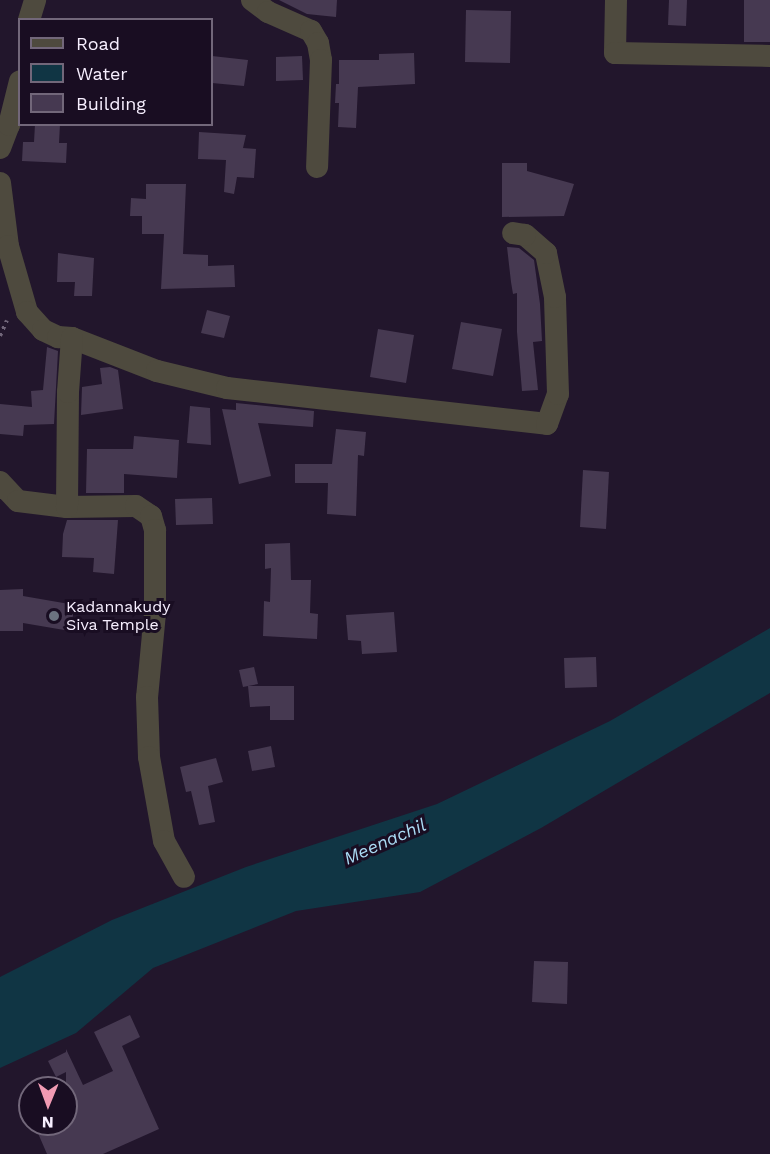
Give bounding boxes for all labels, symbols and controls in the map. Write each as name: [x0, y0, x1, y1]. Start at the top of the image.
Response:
legend: [18, 18, 213, 126]
text: Road: [76, 33, 120, 54]
text: Water: [76, 63, 128, 84]
text: Building: [76, 93, 146, 114]
place label: Kadannakudy Siva Temple: [66, 597, 171, 635]
marker: Kadannakudy Siva Temple: [47, 609, 61, 623]
water label: Meenachil: [341, 814, 429, 870]
north arrow: [18, 1076, 78, 1136]
text: N: [42, 1113, 54, 1132]

